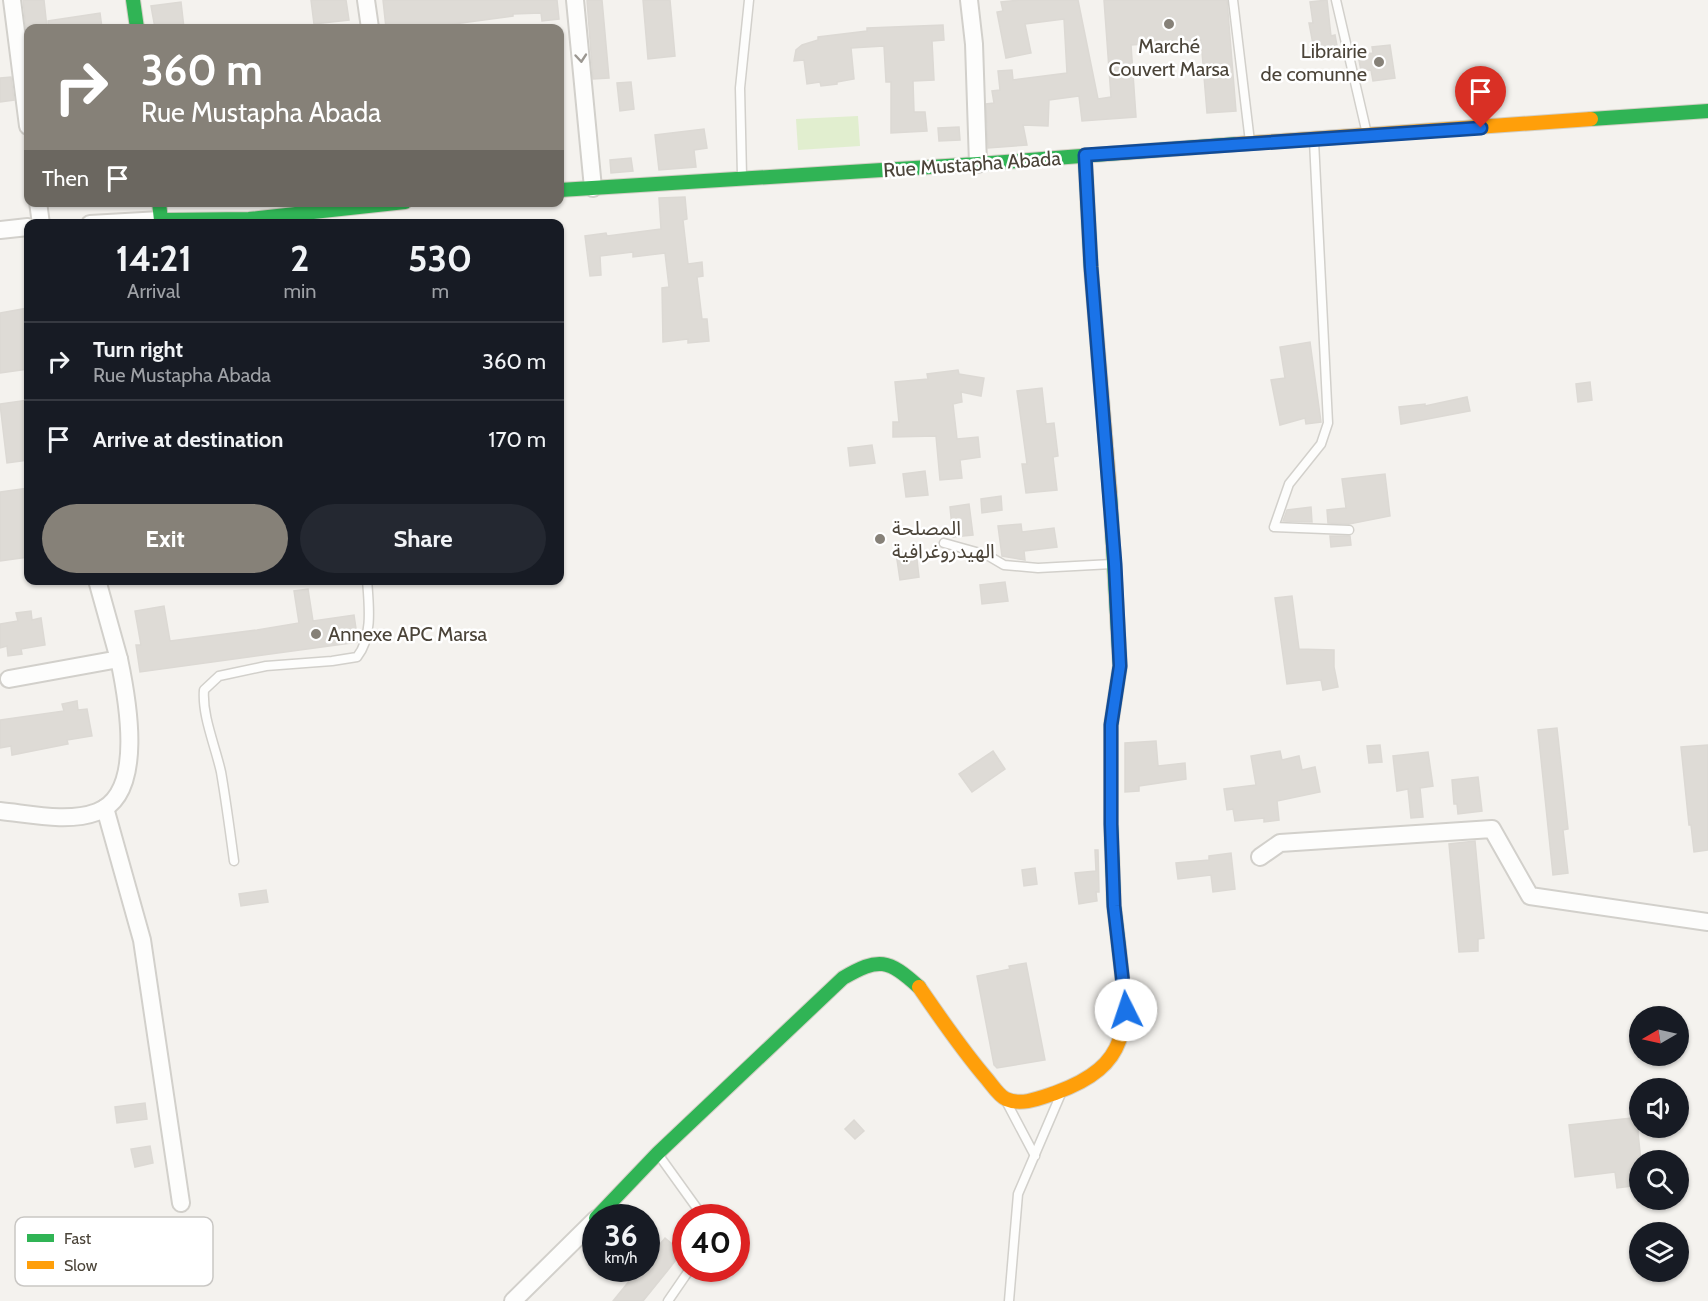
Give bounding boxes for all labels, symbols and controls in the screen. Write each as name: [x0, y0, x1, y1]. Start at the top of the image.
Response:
marker: Marché Couvert Marsa: [1162, 17, 1176, 31]
place label: Marché Couvert Marsa: [1109, 34, 1230, 81]
place label: Librairie de comunne: [1261, 39, 1367, 86]
text: 360 m: [141, 44, 263, 96]
icon: right: [42, 48, 120, 126]
one-way arrow: [574, 54, 587, 63]
marker: Librairie de comunne: [1372, 55, 1386, 69]
pin: [1455, 66, 1506, 128]
icon: arrive: [1464, 75, 1497, 108]
text: Rue Mustapha Abada: [141, 96, 381, 129]
street label: Rue Mustapha Abada: [882, 146, 1062, 182]
icon: arrive: [101, 162, 134, 195]
text: Then: [42, 165, 89, 192]
text: 14:21: [116, 236, 192, 280]
text: 2: [290, 236, 309, 280]
text: 530: [408, 236, 472, 280]
text: Arrival: [127, 279, 180, 303]
text: min: [283, 279, 316, 303]
text: m: [431, 279, 449, 303]
text: Turn right: [93, 336, 183, 363]
icon: right: [42, 345, 75, 378]
text: 360 m: [482, 348, 546, 375]
text: Rue Mustapha Abada: [93, 363, 271, 387]
icon: arrive: [42, 423, 75, 456]
text: Arrive at destination: [93, 426, 283, 453]
text: 170 m: [488, 426, 546, 453]
button: Exit: [42, 504, 288, 573]
button: Share: [300, 504, 546, 573]
place label: المصلحة الهيدروغرافية: [892, 516, 995, 563]
marker: المصلحة الهيدروغرافية: [873, 532, 887, 546]
place label: Annexe APC Marsa: [328, 622, 488, 646]
marker: Annexe APC Marsa: [309, 627, 323, 641]
position arrow: [1094, 978, 1158, 1042]
north arrow: [1629, 1006, 1689, 1066]
map controls: [1629, 1006, 1689, 1282]
button: sound: [1629, 1078, 1689, 1138]
button: search: [1629, 1150, 1689, 1210]
speed limit sign: 40: [672, 1204, 750, 1282]
legend: [15, 1217, 213, 1286]
text: 36: [604, 1217, 638, 1254]
button: layers: [1629, 1222, 1689, 1282]
text: Fast: [64, 1229, 92, 1248]
text: km/h: [605, 1249, 637, 1267]
text: Slow: [64, 1256, 98, 1275]

